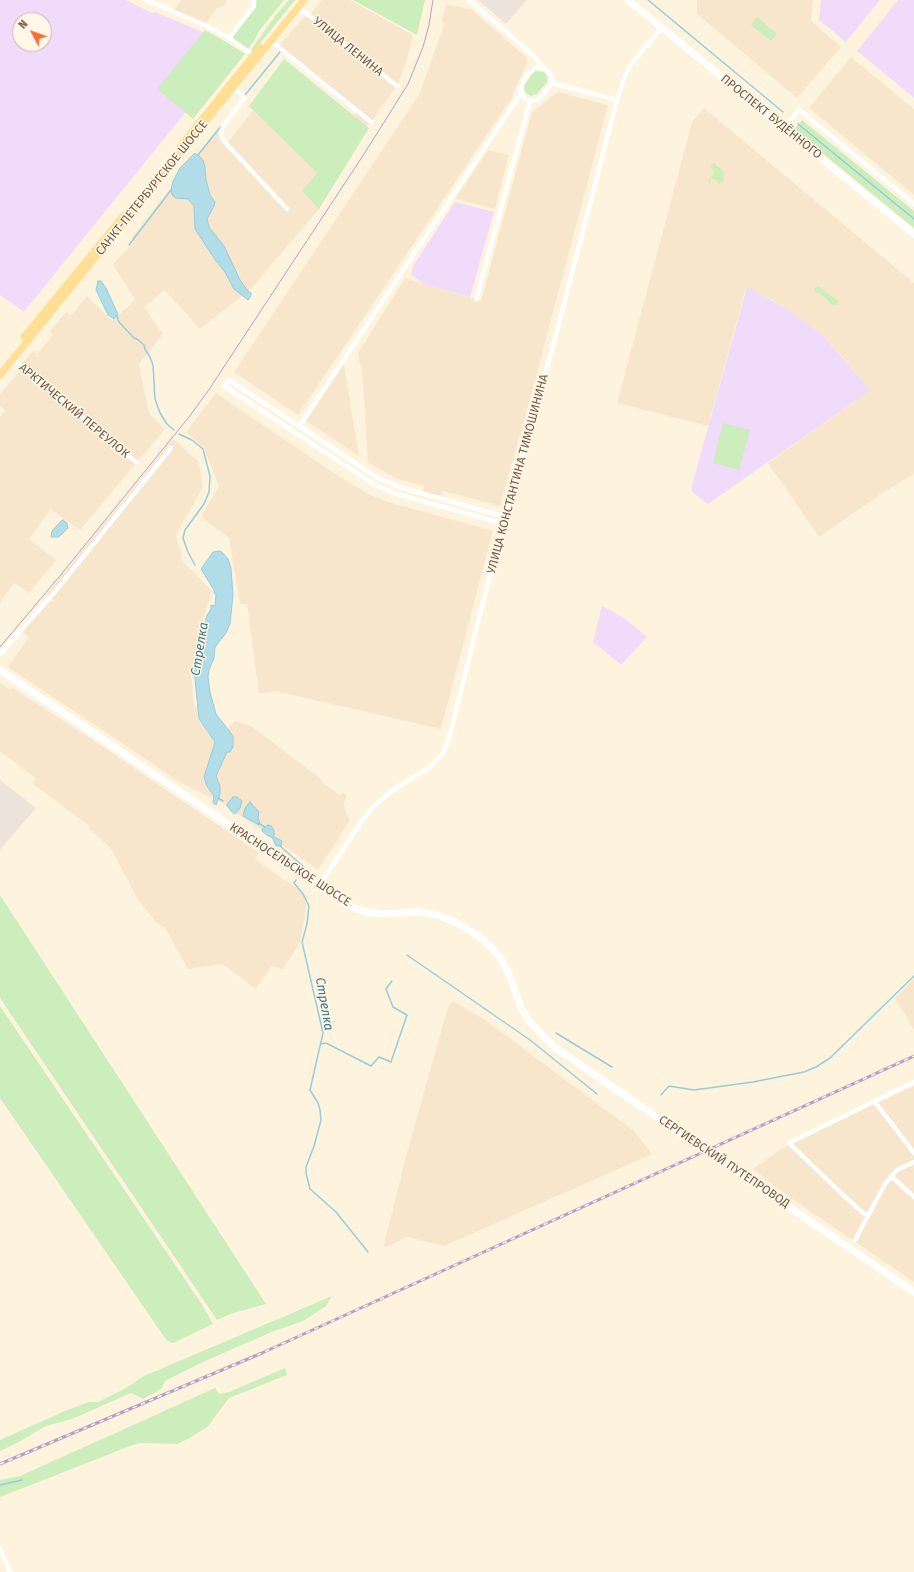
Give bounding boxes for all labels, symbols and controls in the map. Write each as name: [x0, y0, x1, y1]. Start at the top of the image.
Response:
north arrow: [12, 12, 52, 52]
street label: УЛИЦА ЛЕНИНА: [310, 14, 386, 80]
text: N: [16, 17, 31, 31]
street label: ПРОСПЕКТ БУДЁННОГО: [717, 72, 825, 162]
street label: САНКТ-ПЕТЕРБУРГСКОЕ ШОССЕ: [93, 118, 211, 258]
street label: АРКТИЧЕСКИЙ ПЕРЕУЛОК: [16, 361, 132, 461]
street label: УЛИЦА КОНСТАНТИНА ТИМОШИНИНА: [484, 373, 552, 575]
water label: Стрелка: [188, 621, 212, 677]
street label: КРАСНОСЕЛЬСКОЕ ШОССЕ: [227, 820, 353, 910]
water label: Стрелка: [312, 976, 336, 1032]
street label: СЕРГИЕВСКИЙ ПУТЕПРОВОД: [656, 1113, 792, 1211]

